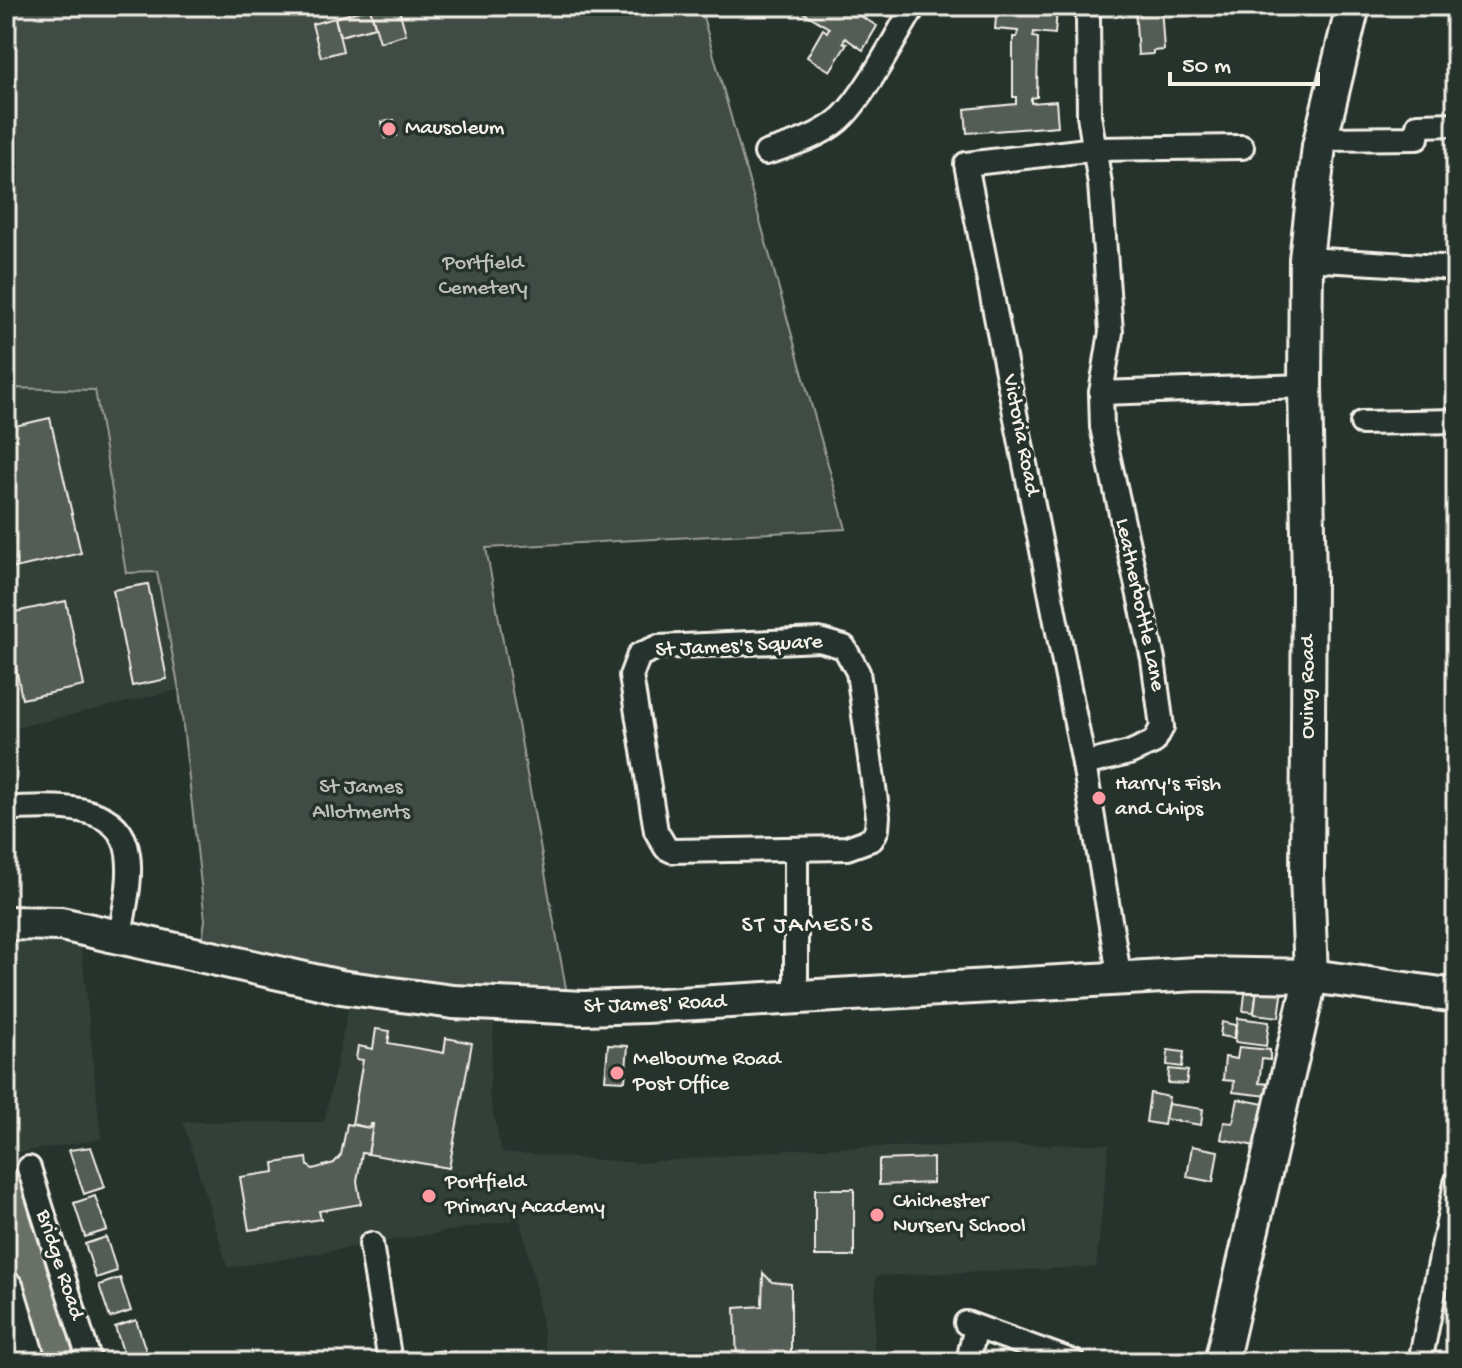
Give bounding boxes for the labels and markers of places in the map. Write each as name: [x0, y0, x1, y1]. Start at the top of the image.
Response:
place label: Mausoleum: [405, 116, 505, 142]
marker: Mausoleum: [380, 120, 398, 138]
place label: Harry's Fish and Chips: [1115, 772, 1221, 823]
marker: Harry's Fish and Chips: [1090, 789, 1108, 807]
place label: Melbourne Road Post Office: [632, 1047, 783, 1098]
marker: Melbourne Road Post Office: [608, 1064, 626, 1082]
place label: Portfield Primary Academy: [444, 1170, 605, 1221]
marker: Portfield Primary Academy: [420, 1187, 438, 1205]
place label: Chichester Nursery School: [893, 1189, 1026, 1240]
marker: Chichester Nursery School: [868, 1206, 886, 1224]

